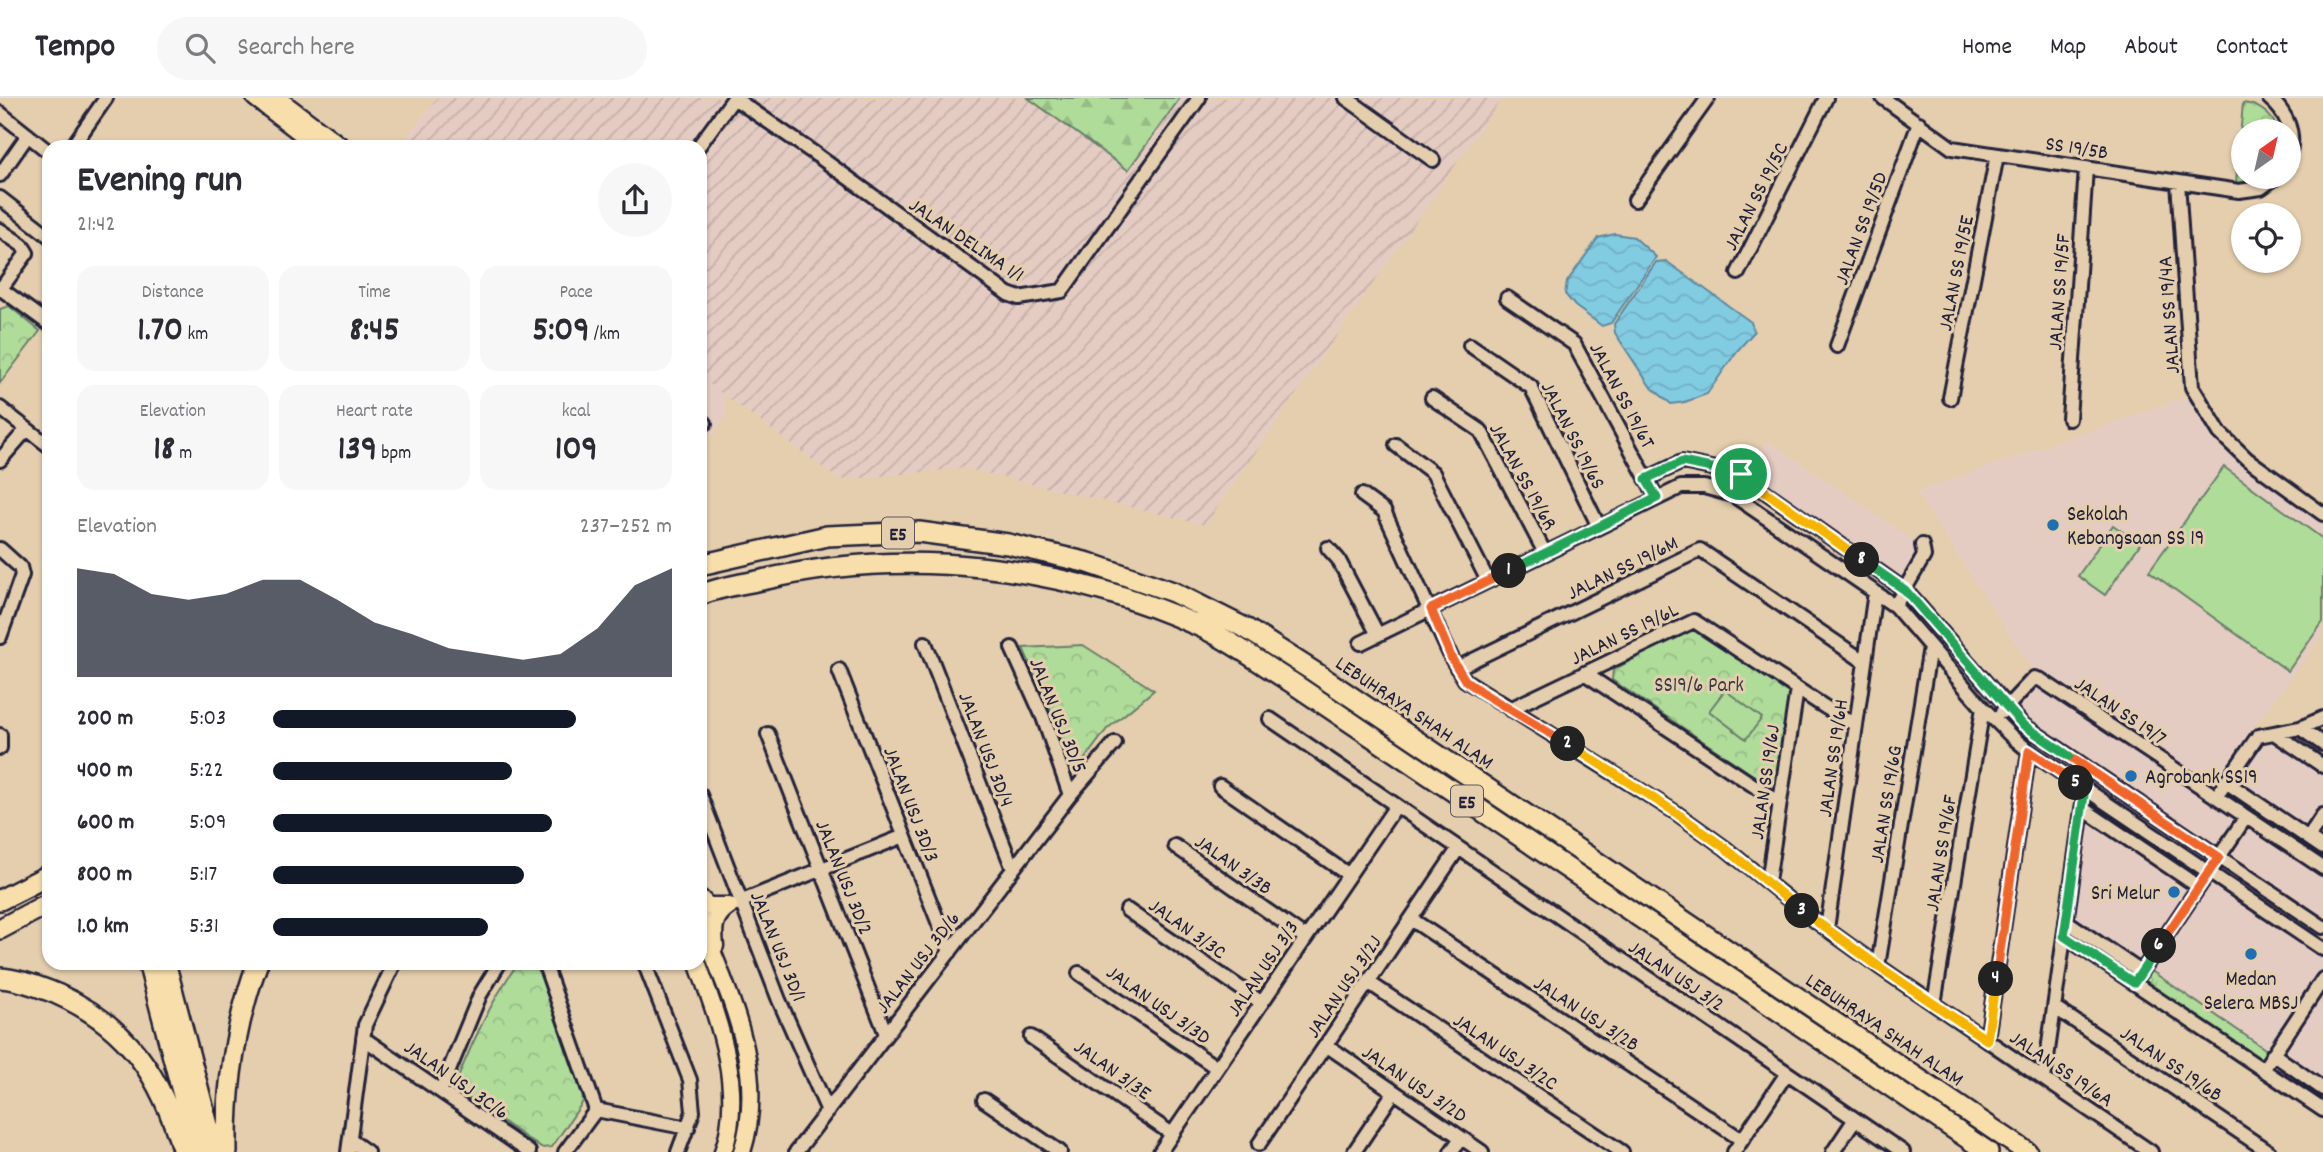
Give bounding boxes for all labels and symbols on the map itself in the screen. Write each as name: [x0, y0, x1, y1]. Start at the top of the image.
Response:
north arrow: [2231, 119, 2301, 189]
street label: SS 19/5B: [2043, 130, 2110, 170]
street label: JALAN SS 19/5C: [1718, 138, 1798, 257]
street label: JALAN SS 19/5D: [1828, 168, 1897, 290]
street label: JALAN DELIMA 1/1: [902, 192, 1029, 291]
street label: JALAN SS 19/5E: [1932, 213, 1984, 334]
street label: JALAN SS 19/5F: [2042, 232, 2080, 352]
street label: JALAN SS 19/4A: [2152, 255, 2190, 375]
street label: JALAN SS 19/6T: [1580, 338, 1661, 455]
street label: JALAN SS 19/6S: [1531, 377, 1611, 495]
street label: JALAN SS 19/6R: [1480, 418, 1563, 537]
pin: [1711, 444, 1771, 504]
place label: Sekolah Kebangsaan SS 19: [2067, 501, 2204, 555]
marker: Sekolah Kebangsaan SS 19: [2045, 517, 2061, 533]
road number: E5: [882, 518, 914, 548]
street label: JALAN SS 19/6M: [1563, 530, 1684, 610]
pin: 8: [1844, 542, 1880, 578]
pin: 1: [1492, 554, 1526, 588]
street label: JALAN SS 19/6L: [1566, 596, 1685, 675]
street label: LEBUHRAYA SHAH ALAM: [1328, 650, 1499, 779]
street label: JALAN USJ 3D/5: [1019, 654, 1093, 778]
street label: JALAN SS 19/7: [2067, 670, 2172, 755]
park label: SS19/6 Park: [1654, 672, 1744, 702]
street label: JALAN USJ 3D/4: [949, 688, 1020, 812]
street label: JALAN SS 19/6H: [1812, 697, 1858, 819]
street label: JALAN SS 19/6J: [1744, 723, 1790, 842]
pin: 2: [1550, 726, 1586, 762]
street label: JALAN USJ 3D/3: [873, 743, 945, 867]
street label: JALAN SS 19/6G: [1864, 743, 1912, 865]
place label: Agrobank SS19: [2145, 764, 2258, 794]
pin: 5: [2058, 766, 2094, 800]
marker: Agrobank SS19: [2123, 768, 2139, 784]
road number: E5: [1451, 786, 1483, 816]
street label: JALAN SS 19/6F: [1919, 792, 1967, 914]
street label: JALAN USJ 3D/2: [806, 816, 879, 940]
street label: JALAN 3/3B: [1187, 829, 1277, 904]
place label: Sri Melur: [2091, 880, 2160, 910]
marker: Sri Melur: [2166, 884, 2182, 900]
street label: JALAN USJ 3D/1: [740, 887, 812, 1007]
street label: JALAN 3/3C: [1141, 893, 1231, 968]
pin: 3: [1784, 894, 1820, 928]
street label: JALAN USJ 3D/6: [870, 906, 969, 1021]
street label: JALAN USJ 3/3: [1221, 915, 1308, 1024]
pin: 6: [2142, 928, 2176, 964]
street label: JALAN USJ 3/2J: [1300, 930, 1391, 1045]
street label: JALAN USJ 3/2: [1621, 934, 1730, 1021]
marker: Medan Selera MBSJ: [2243, 946, 2259, 962]
street label: JALAN USJ 3/3D: [1099, 959, 1216, 1054]
pin: 4: [1979, 962, 2014, 996]
place label: Medan Selera MBSJ: [2204, 966, 2298, 1020]
street label: LEBUHRAYA SHAH ALAM: [1798, 967, 1969, 1096]
street label: JALAN USJ 3/2B: [1527, 970, 1644, 1061]
street label: JALAN USJ 3/2C: [1446, 1007, 1563, 1100]
street label: JALAN SS 19/6B: [2113, 1020, 2228, 1111]
street label: JALAN SS 19/6A: [2002, 1025, 2118, 1116]
street label: JALAN USJ 3C/6: [397, 1034, 514, 1129]
street label: JALAN 3/3E: [1066, 1034, 1157, 1109]
street label: JALAN USJ 3/2D: [1355, 1039, 1472, 1132]

